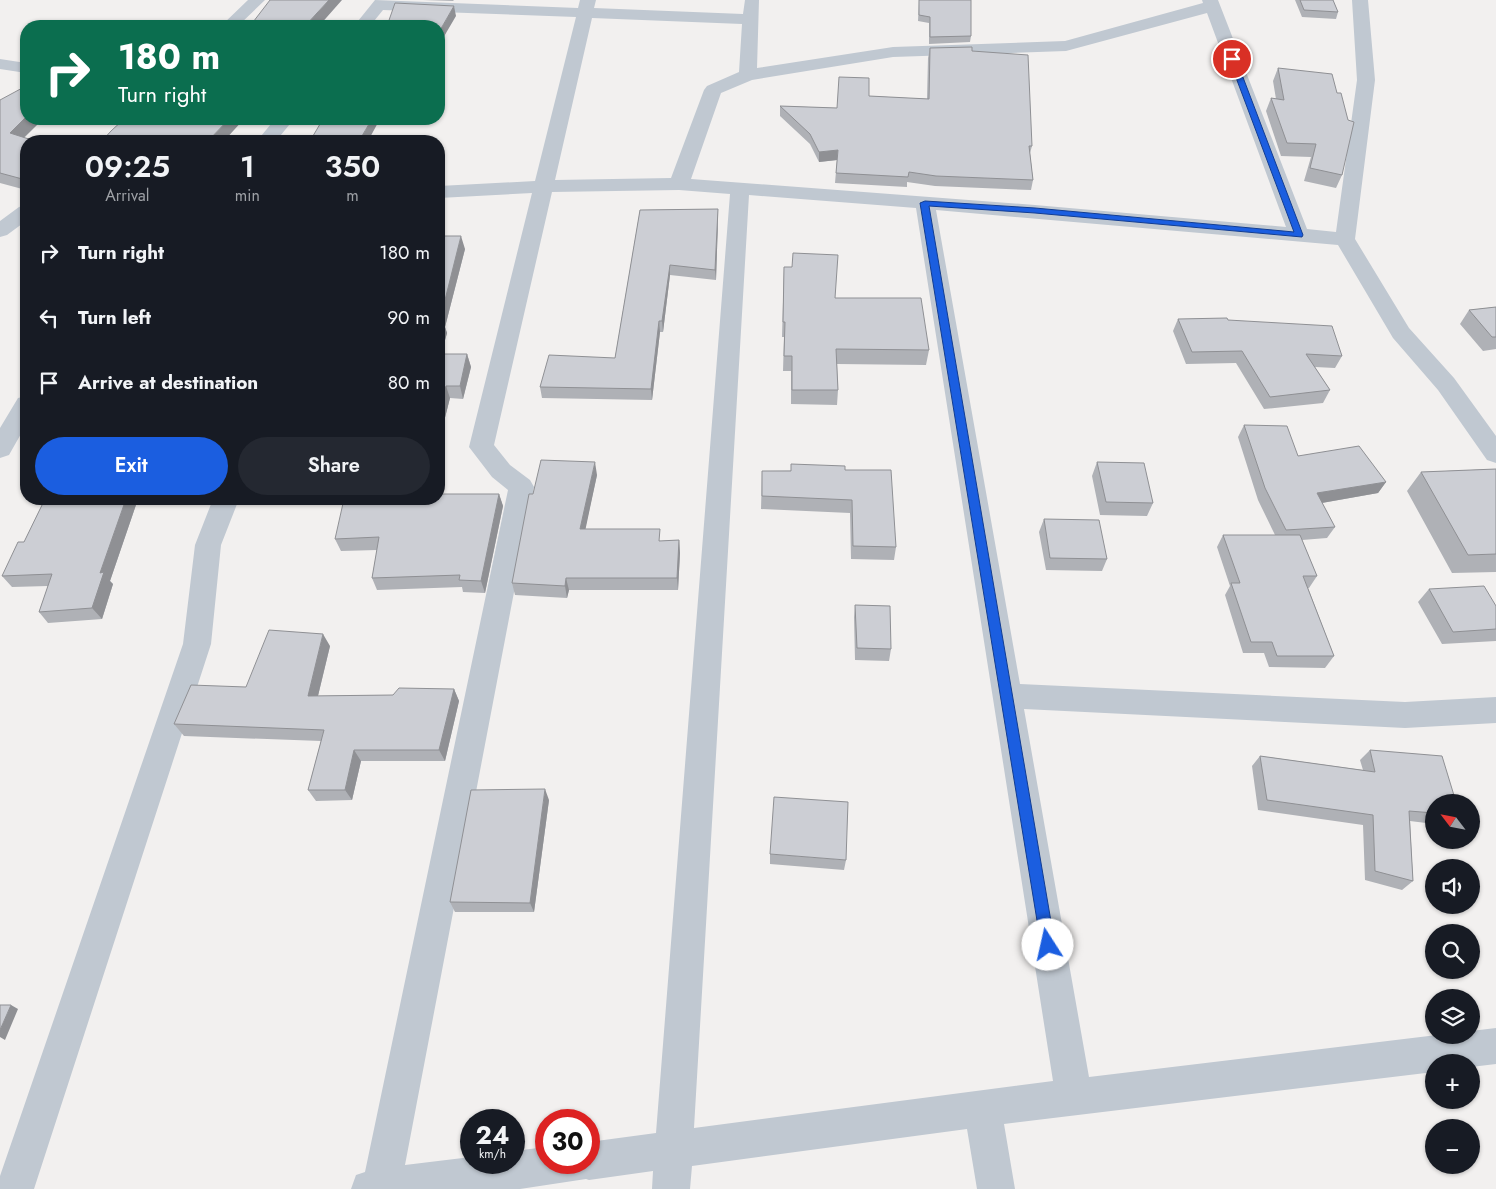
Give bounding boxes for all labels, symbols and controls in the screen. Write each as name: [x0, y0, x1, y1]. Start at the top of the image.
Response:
text: 180 m: [118, 32, 220, 82]
pin: [1211, 38, 1253, 80]
icon: right: [35, 40, 100, 105]
icon: arrive: [1218, 45, 1246, 73]
text: Turn right: [118, 78, 206, 110]
text: 09:25: [85, 145, 170, 188]
text: 1: [240, 145, 255, 188]
text: 350: [324, 145, 380, 188]
text: Arrival: [105, 184, 149, 207]
text: min: [235, 184, 260, 207]
text: m: [346, 184, 359, 207]
icon: right: [35, 239, 63, 267]
text: Turn right: [78, 239, 164, 266]
text: 180 m: [379, 239, 430, 266]
icon: left: [35, 304, 63, 332]
text: Turn left: [78, 304, 151, 331]
text: 90 m: [387, 304, 430, 331]
icon: arrive: [35, 369, 63, 397]
text: Arrive at destination: [78, 369, 258, 396]
text: 80 m: [388, 369, 430, 396]
button: Exit: [35, 437, 228, 495]
button: Share: [238, 437, 430, 495]
north arrow: [1425, 794, 1480, 849]
map controls: [1425, 794, 1480, 1174]
button: sound: [1425, 859, 1480, 914]
position arrow: [1021, 918, 1073, 970]
button: search: [1425, 924, 1480, 979]
button: layers: [1425, 989, 1480, 1044]
button: +: [1425, 1054, 1480, 1109]
speed limit sign: 30: [535, 1109, 600, 1174]
text: 24: [476, 1117, 509, 1153]
button: −: [1425, 1119, 1480, 1174]
text: km/h: [479, 1145, 506, 1163]

